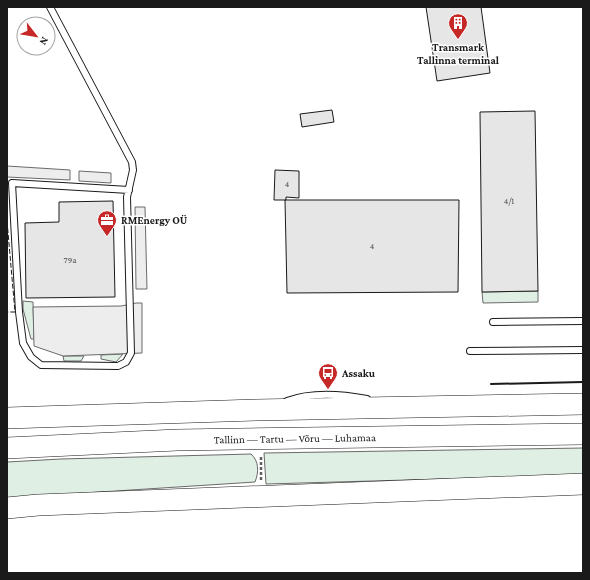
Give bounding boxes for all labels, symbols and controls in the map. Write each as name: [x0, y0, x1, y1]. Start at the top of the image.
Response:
building icon: Transmark Tallinna terminal: [447, 12, 469, 40]
north arrow: [16, 16, 56, 56]
text: N: [37, 35, 52, 48]
place label: Transmark Tallinna terminal: [417, 41, 500, 66]
house number: 4: [285, 179, 290, 189]
house number: 4/1: [504, 196, 514, 206]
office icon: RMEnergy OÜ: [96, 209, 118, 237]
place label: RMEnergy OÜ: [121, 214, 188, 226]
house number: 4: [370, 241, 375, 251]
house number: 79a: [64, 255, 76, 265]
bus stop icon: Assaku: [317, 362, 339, 390]
place label: Assaku: [341, 367, 376, 379]
street label: Tallinn — Tartu — Võru — Luhamaa: [214, 431, 376, 445]

